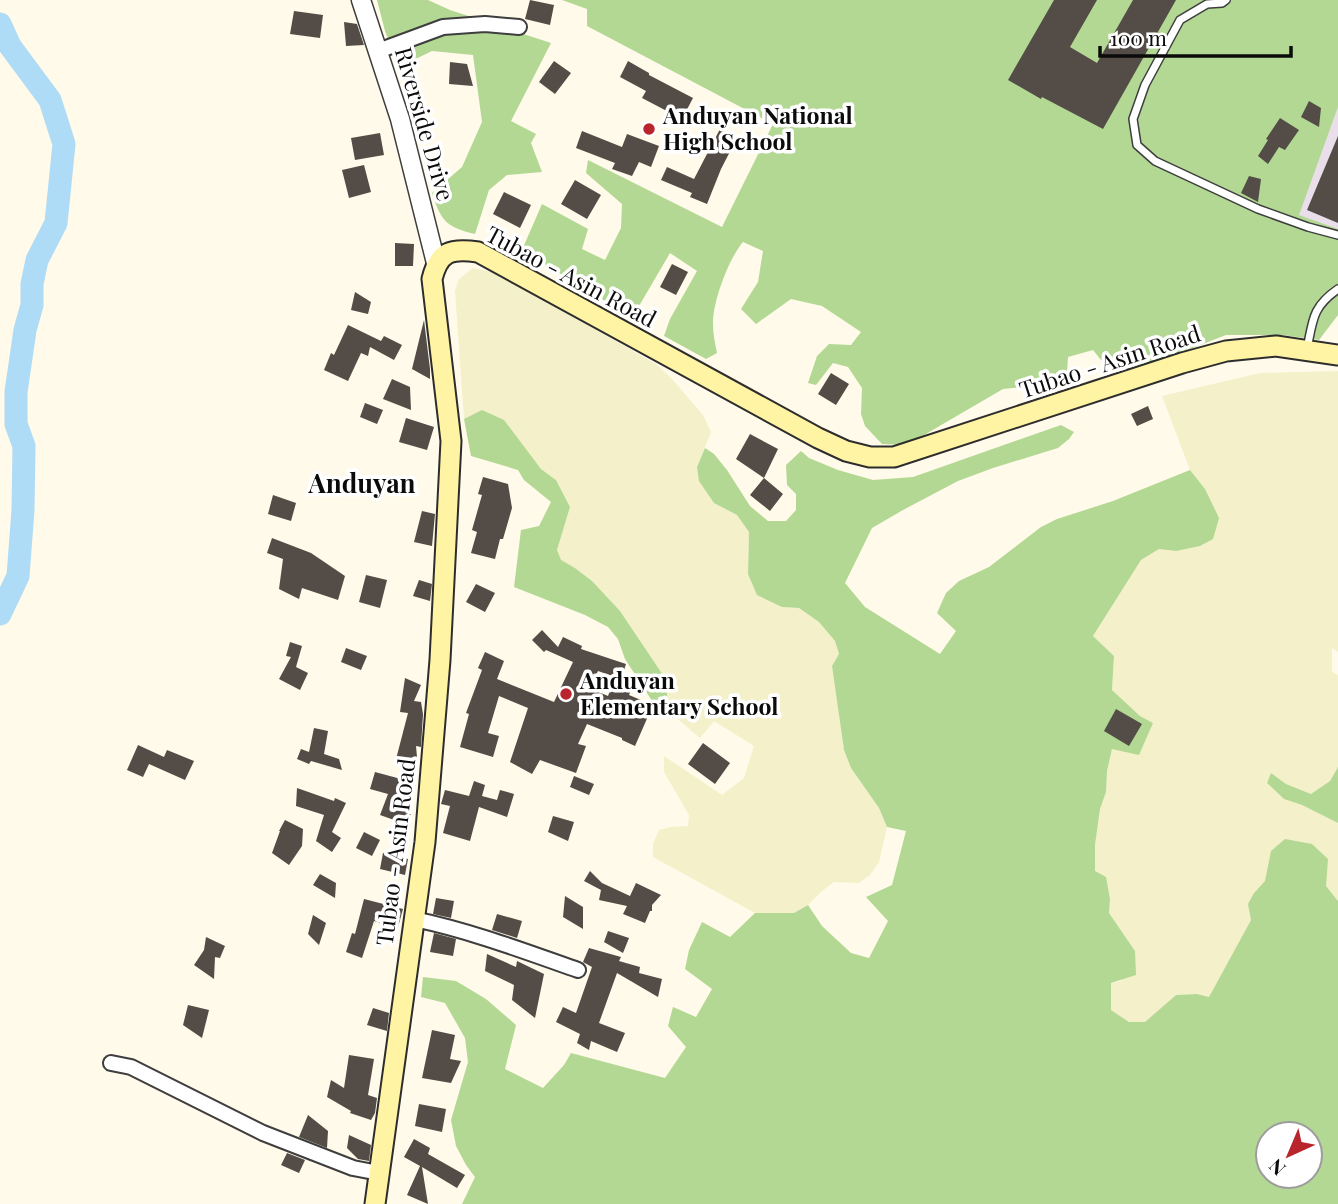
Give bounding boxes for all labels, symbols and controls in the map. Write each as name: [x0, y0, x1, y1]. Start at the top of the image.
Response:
scale bar: [1100, 14, 1291, 58]
text: 100 m: [1110, 23, 1167, 51]
street label: Riverside Drive: [389, 43, 462, 204]
place label: Anduyan National High School: [662, 99, 853, 156]
marker: Anduyan National High School: [641, 121, 657, 137]
street label: Tubao - Asin Road: [481, 218, 662, 334]
street label: Tubao - Asin Road: [1015, 317, 1204, 404]
district label: Anduyan: [307, 465, 416, 500]
place label: Anduyan Elementary School: [579, 664, 778, 721]
marker: Anduyan Elementary School: [558, 686, 574, 702]
street label: Tubao - Asin Road: [368, 756, 421, 947]
north arrow: [1254, 1120, 1324, 1190]
text: N: [1262, 1154, 1290, 1182]

